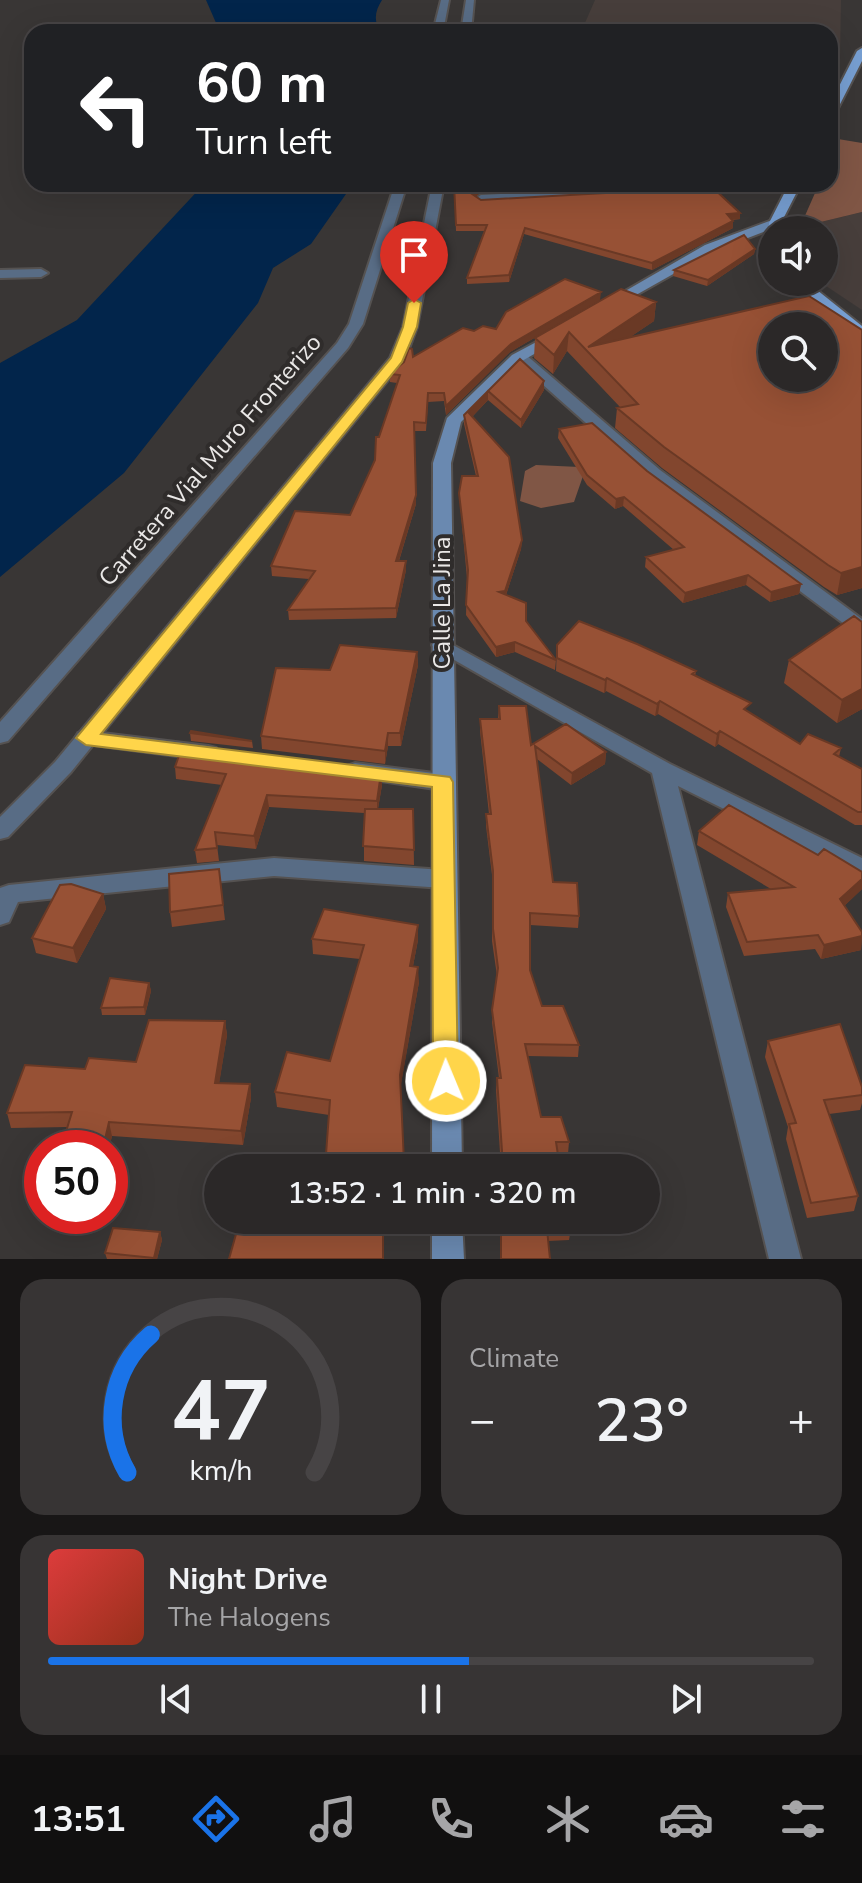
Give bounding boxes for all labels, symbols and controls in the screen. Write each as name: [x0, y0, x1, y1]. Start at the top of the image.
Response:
text: 60 m: [196, 45, 327, 122]
icon: left: [64, 56, 168, 160]
text: Turn left: [196, 118, 331, 167]
map controls: [758, 216, 838, 392]
button: sound: [758, 216, 838, 296]
pin: [380, 221, 448, 303]
icon: arrive: [392, 233, 436, 277]
button: search: [758, 312, 838, 392]
street label: Carretera Vial Muro Fronterizo: [91, 327, 329, 593]
street label: Calle La Jina: [426, 536, 458, 670]
position arrow: [404, 1039, 488, 1123]
speed limit sign: 50: [24, 1130, 128, 1234]
text: 13:52 · 1 min · 320 m: [287, 1173, 577, 1214]
text: Climate: [469, 1341, 559, 1376]
text: 47: [171, 1355, 270, 1468]
text: 23°: [594, 1380, 689, 1462]
text: −: [469, 1391, 495, 1451]
text: +: [788, 1391, 814, 1451]
text: km/h: [189, 1451, 252, 1490]
text: Night Drive: [168, 1559, 327, 1600]
text: The Halogens: [168, 1600, 331, 1635]
icon: previous: [154, 1677, 198, 1721]
icon: pause: [409, 1677, 453, 1721]
icon: next: [664, 1677, 708, 1721]
icon: directions: [188, 1791, 244, 1847]
icon: music: [305, 1791, 361, 1847]
icon: phone: [423, 1791, 479, 1847]
icon: climate: [540, 1791, 596, 1847]
icon: car: [658, 1791, 714, 1847]
icon: filters: [775, 1791, 831, 1847]
text: 13:51: [31, 1795, 126, 1844]

